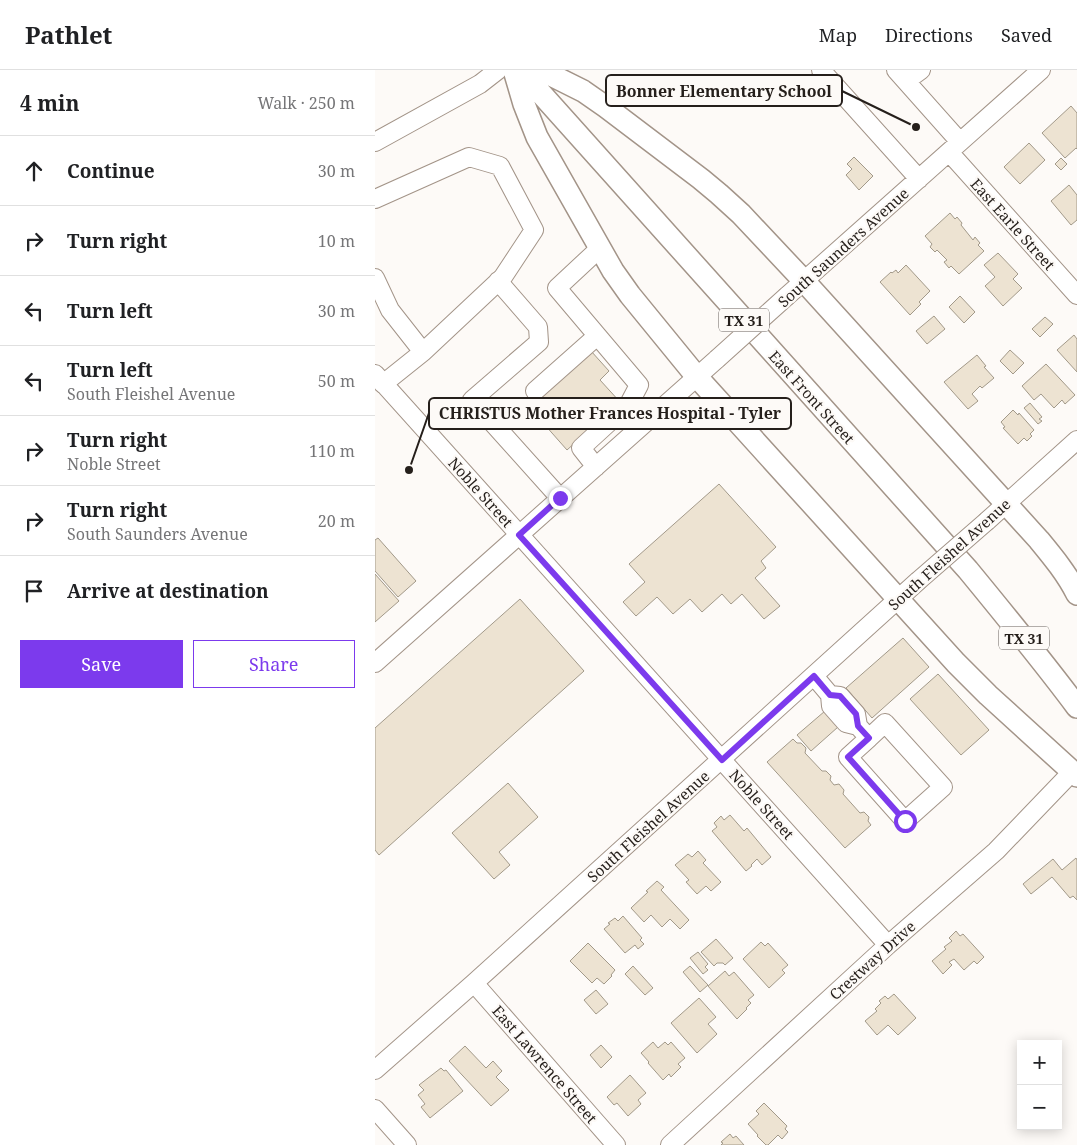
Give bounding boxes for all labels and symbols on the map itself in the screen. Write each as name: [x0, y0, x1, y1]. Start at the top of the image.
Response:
callout: Bonner Elementary School: [606, 75, 842, 106]
text: Bonner Elementary School: [616, 80, 832, 102]
street label: East Earle Street: [966, 174, 1060, 274]
street label: South Saunders Avenue: [773, 183, 913, 311]
road number: TX 31: [719, 308, 769, 332]
street label: East Front Street: [765, 346, 859, 448]
callout: CHRISTUS Mother Frances Hospital - Tyler: [429, 398, 791, 429]
text: CHRISTUS Mother Frances Hospital - Tyler: [439, 402, 782, 424]
street label: Noble Street: [444, 453, 518, 531]
route end: [549, 487, 572, 510]
street label: South Fleishel Avenue: [884, 494, 1014, 614]
road number: TX 31: [999, 626, 1049, 650]
street label: Noble Street: [725, 765, 799, 843]
street label: South Fleishel Avenue: [583, 766, 713, 886]
route start: [894, 810, 917, 833]
street label: Crestway Drive: [825, 916, 919, 1004]
street label: East Lawrence Street: [488, 1001, 602, 1127]

